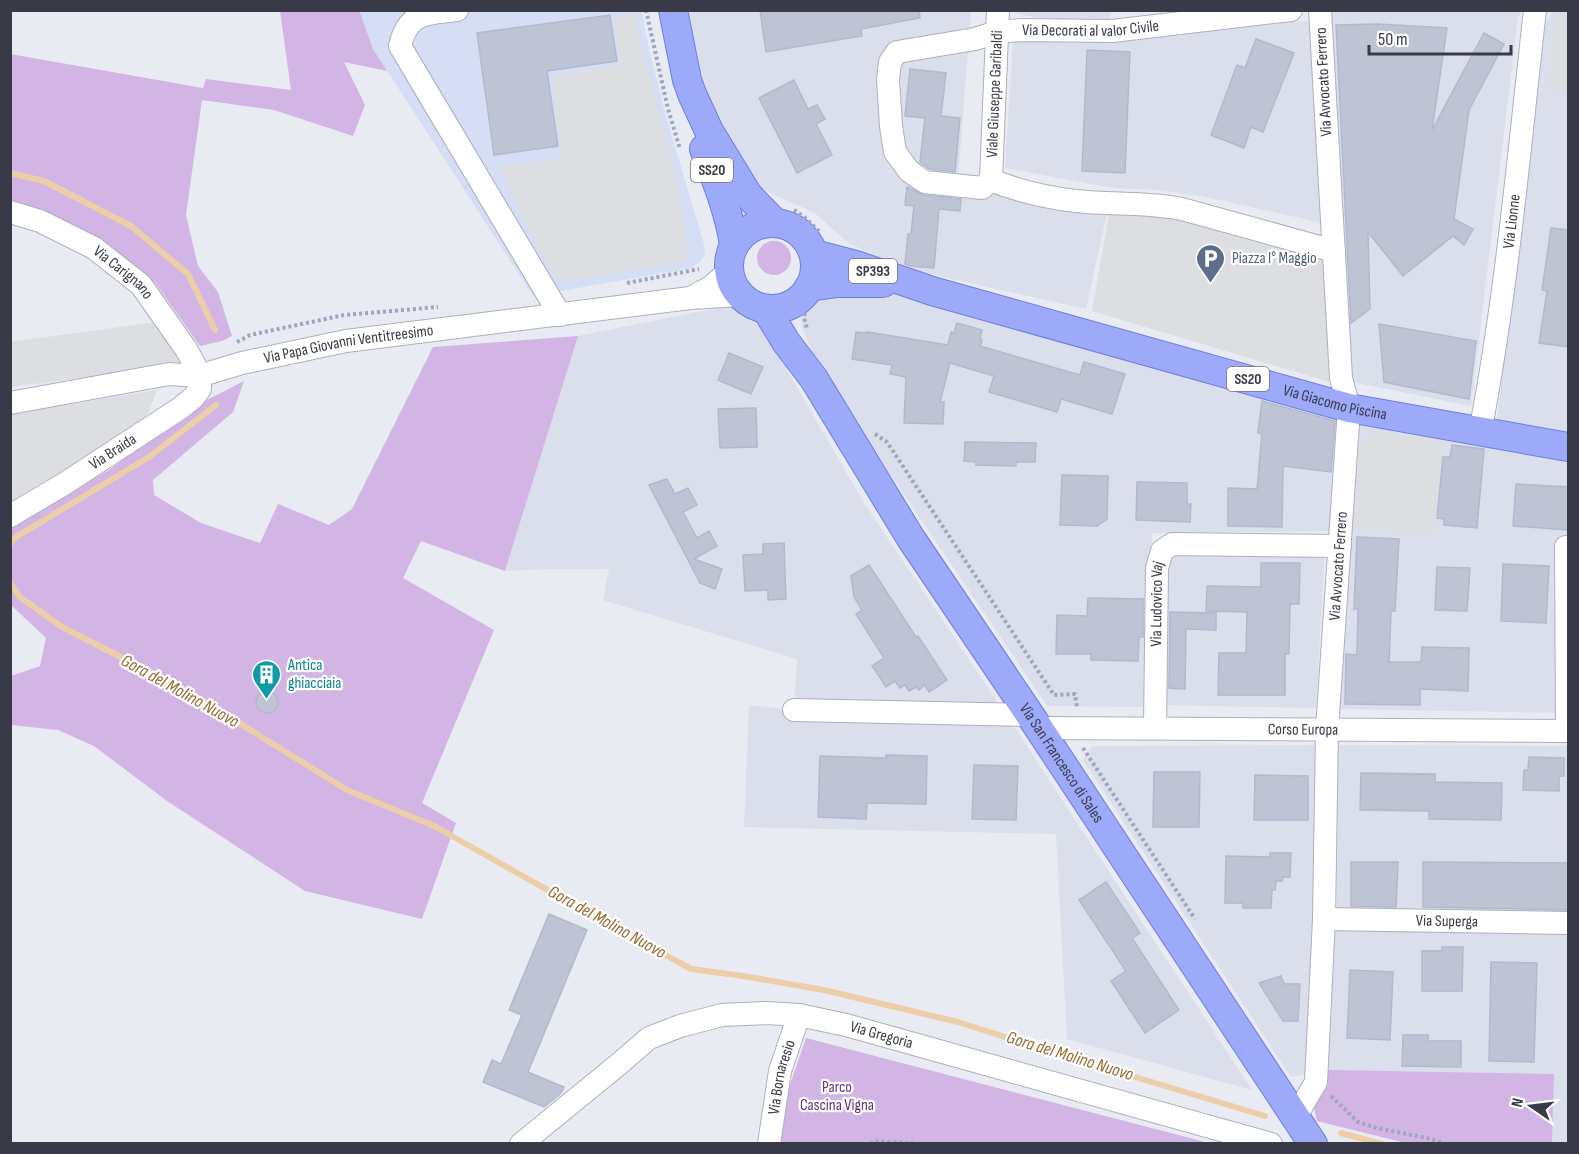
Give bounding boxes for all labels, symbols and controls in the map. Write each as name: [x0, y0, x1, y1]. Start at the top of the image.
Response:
street label: Via Decorati al valor Civile: [1022, 16, 1160, 41]
scale bar: [1369, 18, 1512, 56]
street label: Via Avvocato Ferrero: [1312, 27, 1336, 137]
text: 50 m: [1378, 29, 1408, 50]
street label: Viale Giuseppe Garibaldi: [982, 30, 1007, 158]
road number: SS20: [691, 158, 733, 182]
street label: Via Lionne: [1499, 193, 1524, 250]
street label: Via Carignano: [90, 242, 157, 303]
parking icon: Piazza I° Maggio: [1195, 242, 1227, 284]
place label: Piazza I° Maggio: [1232, 249, 1317, 268]
road number: SP393: [849, 259, 897, 283]
street label: Via Papa Giovanni Ventitreesimo: [262, 321, 434, 368]
road number: SS20: [1227, 367, 1269, 391]
street label: Via Giacomo Piscina: [1281, 380, 1388, 424]
street label: Via Braida: [86, 430, 140, 474]
street label: Via Avvocato Ferrero: [1325, 511, 1351, 621]
street label: Via Ludovico Vaj: [1147, 559, 1168, 647]
water label: Gora del Molino Nuovo: [117, 650, 243, 732]
place label: Antica ghiacciaia: [287, 656, 341, 693]
building icon: Antica ghiacciaia: [251, 658, 283, 700]
street label: Via San Francesco di Sales: [1015, 700, 1108, 827]
street label: Corso Europa: [1268, 720, 1338, 739]
water label: Gora del Molino Nuovo: [544, 881, 670, 963]
street label: Via Superga: [1416, 911, 1478, 931]
street label: Via Gregoria: [848, 1017, 915, 1053]
water label: Gora del Molino Nuovo: [1004, 1027, 1137, 1085]
street label: Via Bornaresio: [764, 1037, 799, 1116]
north arrow: [1501, 1076, 1561, 1136]
park label: Parco Cascina Vigna: [800, 1078, 874, 1115]
text: N: [1508, 1096, 1528, 1109]

